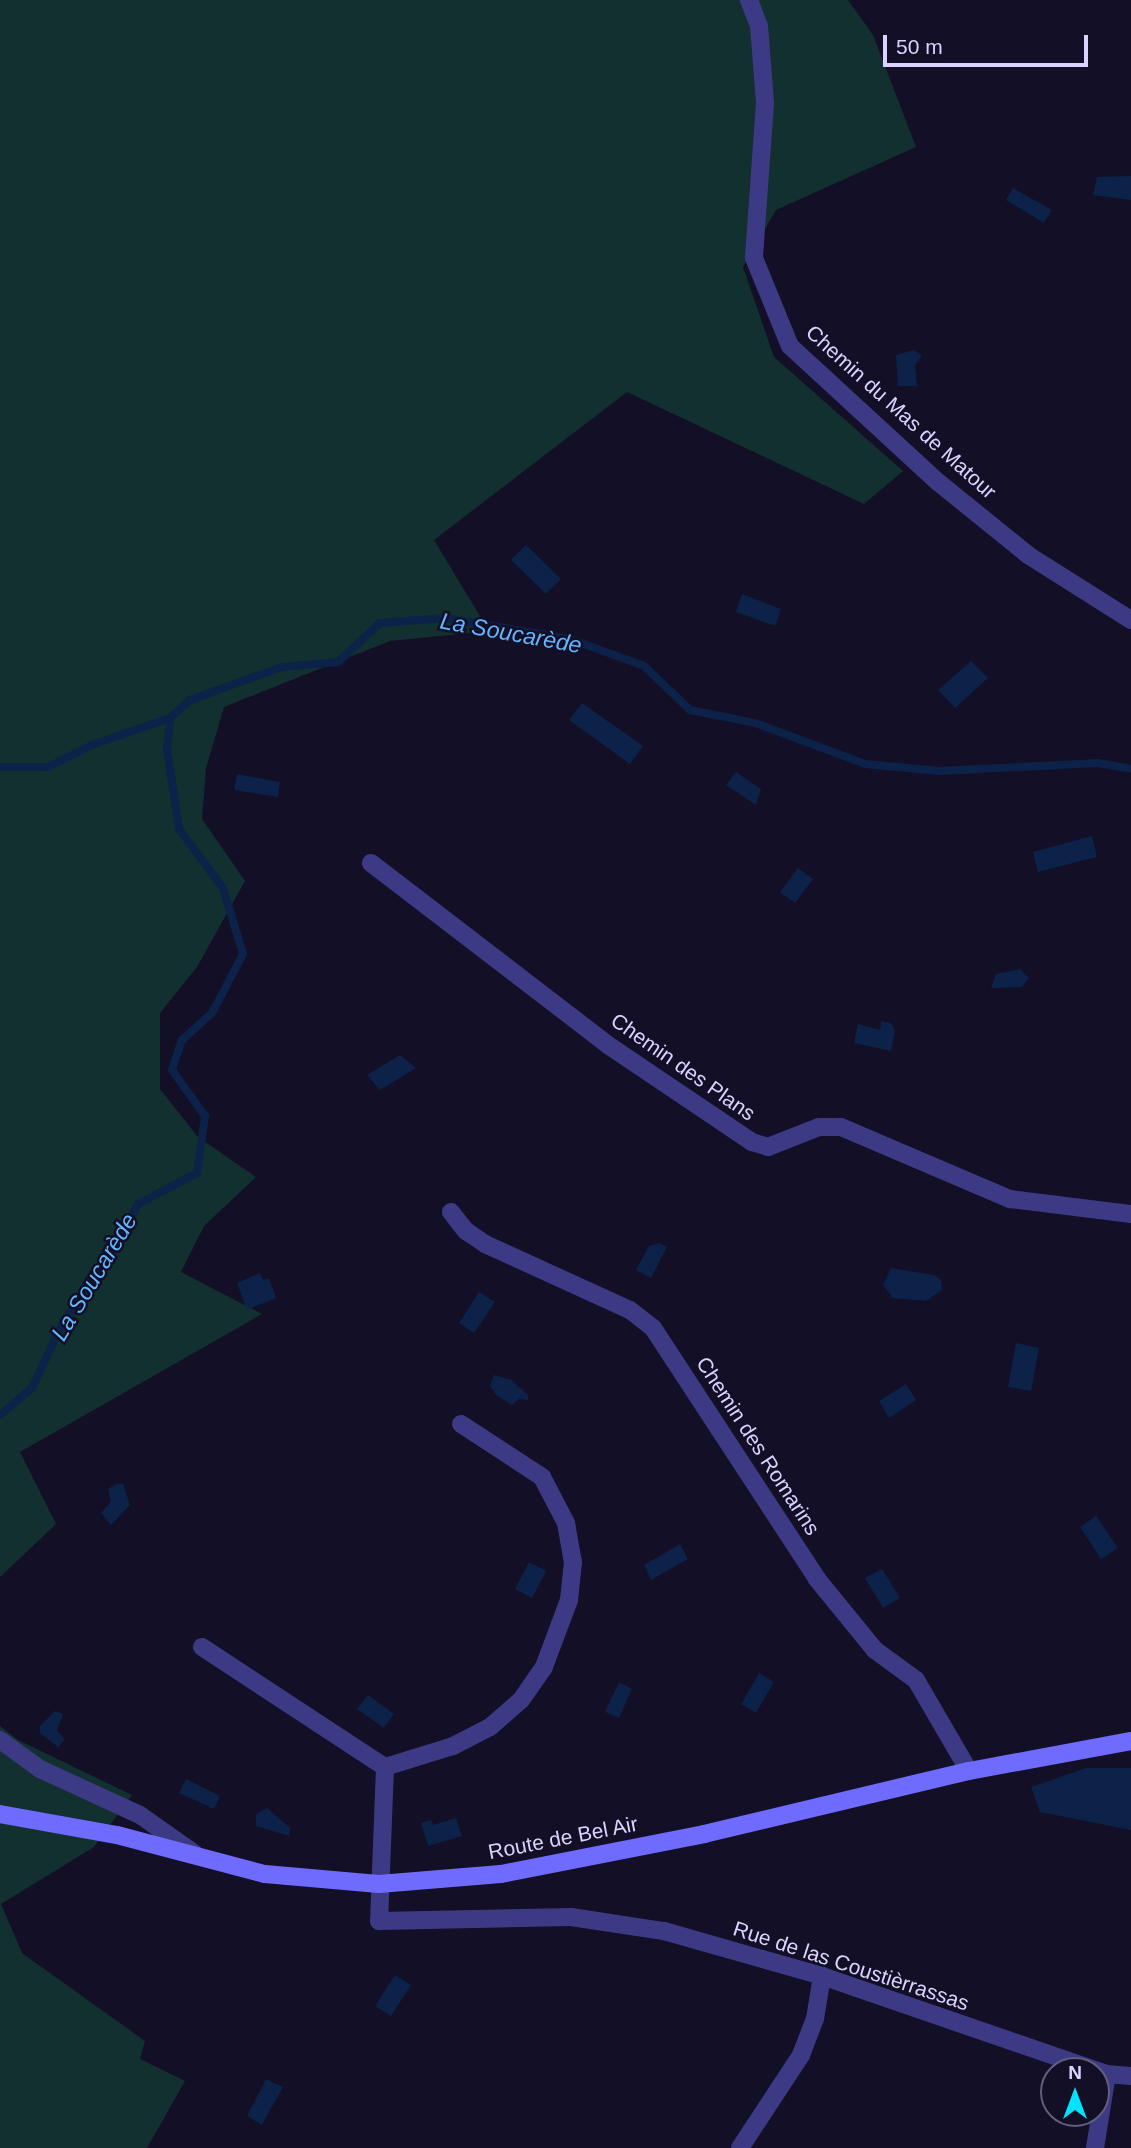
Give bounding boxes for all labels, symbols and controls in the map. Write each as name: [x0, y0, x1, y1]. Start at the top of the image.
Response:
scale bar: [886, 21, 1091, 65]
text: 50 m: [896, 35, 943, 58]
street label: Chemin du Mas de Matour: [801, 320, 1001, 504]
water label: La Soucarède: [438, 607, 584, 659]
street label: Chemin des Plans: [606, 1008, 760, 1126]
water label: La Soucarède: [45, 1209, 143, 1345]
street label: Chemin des Romarins: [691, 1352, 825, 1540]
street label: Route de Bel Air: [486, 1811, 640, 1865]
street label: Rue de las Coustièrrassas: [730, 1916, 972, 2016]
north arrow: [1040, 2057, 1110, 2127]
text: N: [1068, 2062, 1082, 2083]

